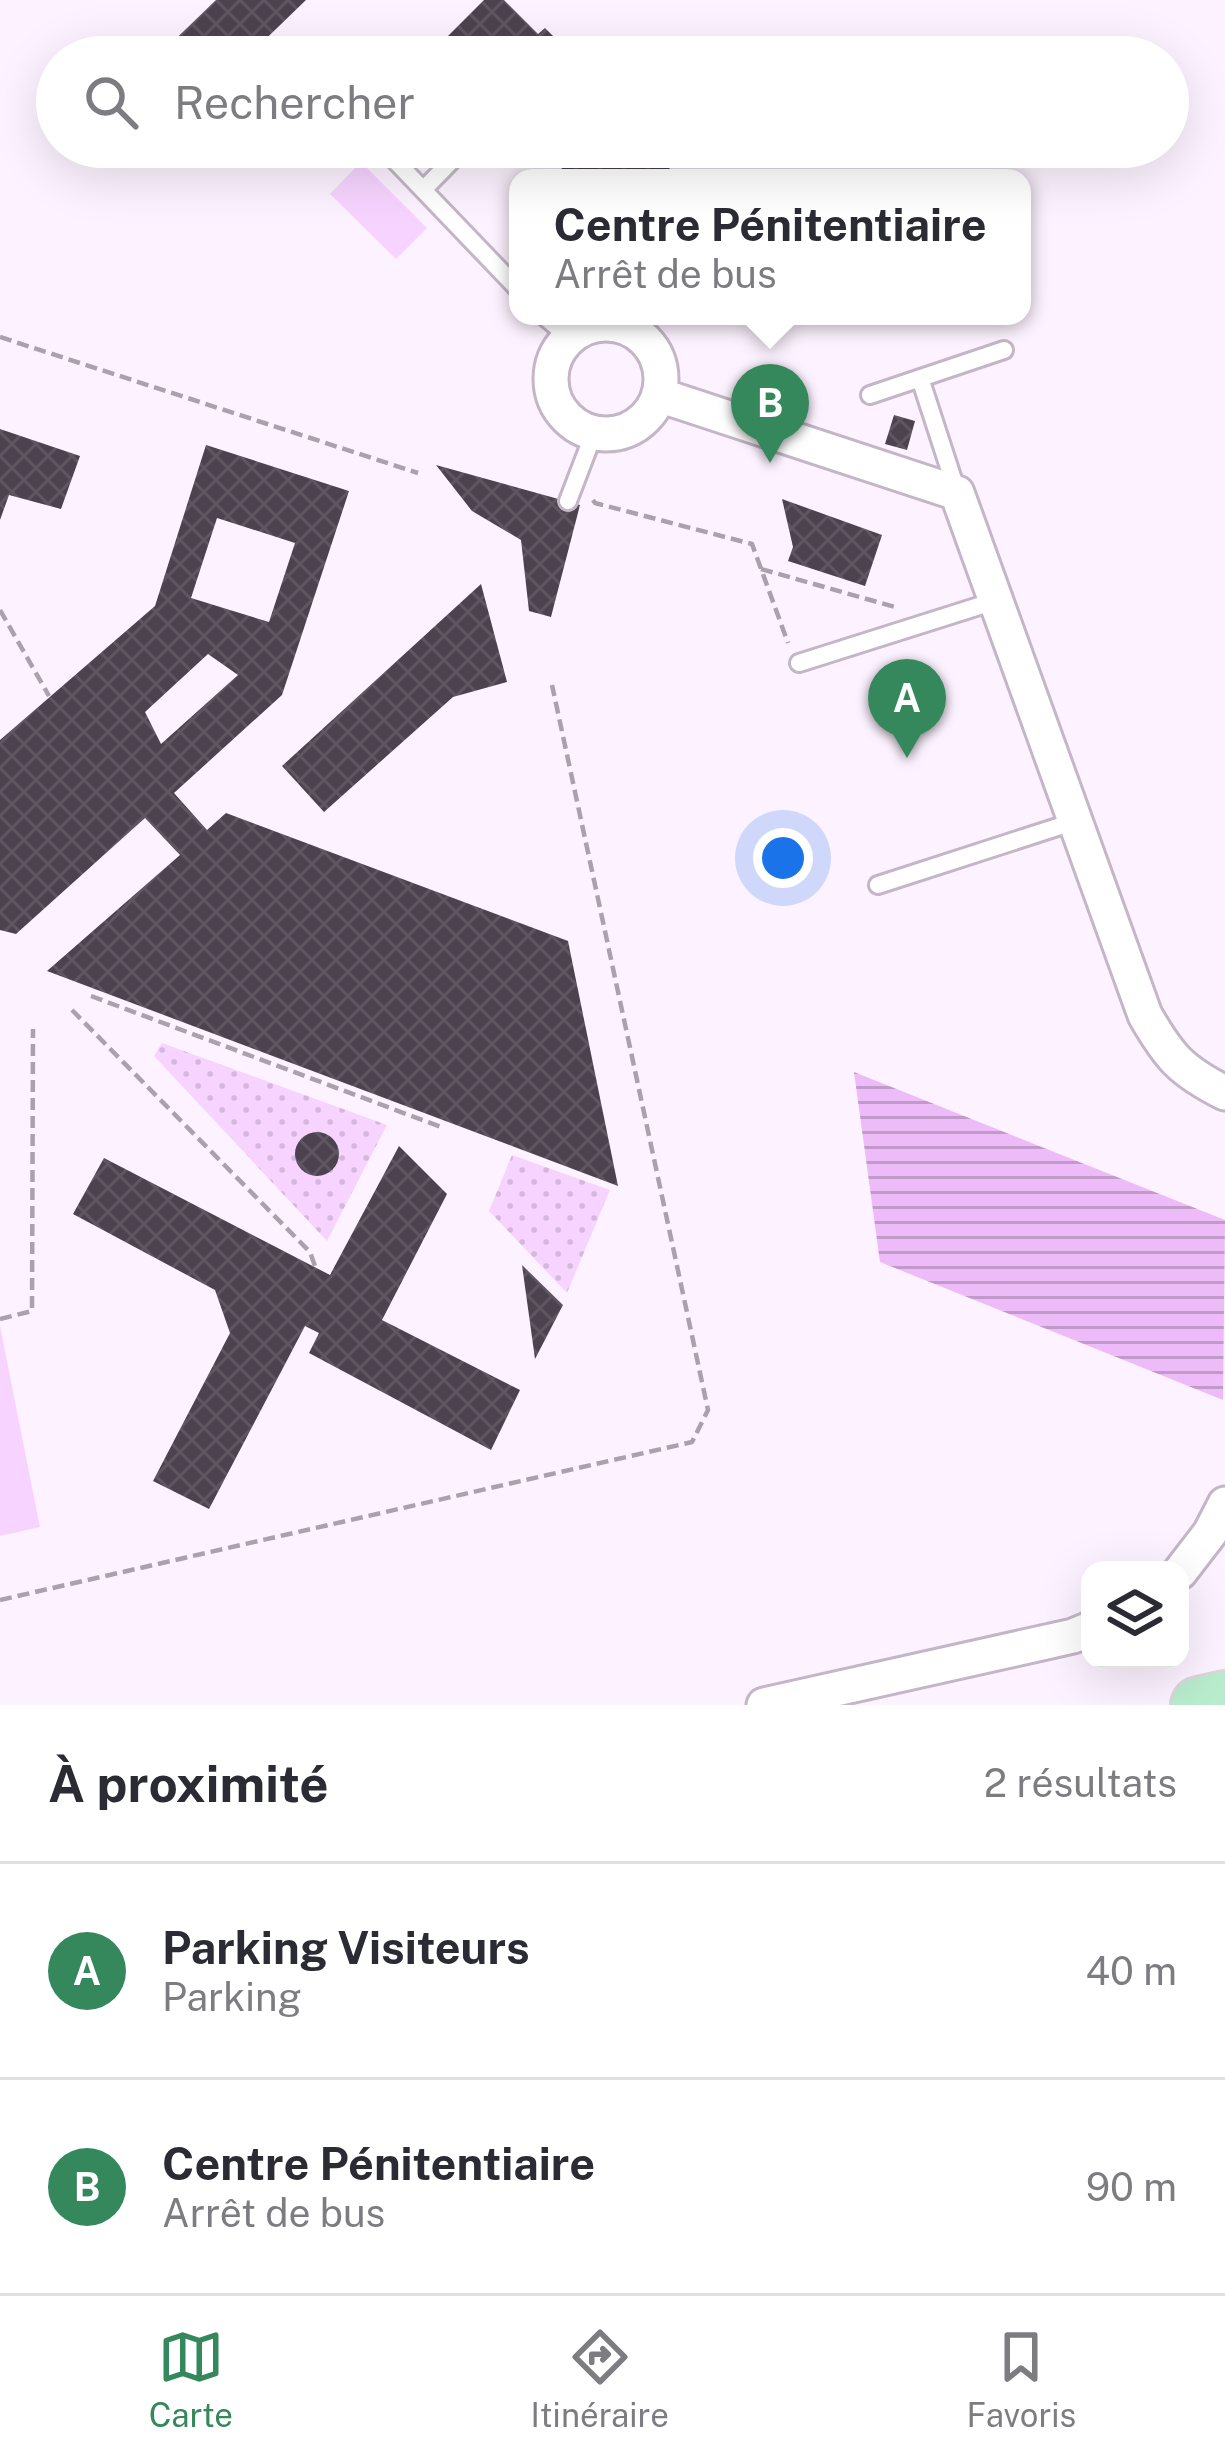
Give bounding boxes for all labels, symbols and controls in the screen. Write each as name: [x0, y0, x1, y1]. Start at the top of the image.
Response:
search box: [36, 36, 1189, 168]
icon: search: [78, 69, 144, 135]
text: Rechercher: [174, 76, 415, 129]
popup: [509, 169, 1031, 325]
text: Centre Pénitentiaire: [553, 198, 987, 251]
text: Arrêt de bus: [553, 251, 777, 297]
pin: B: [731, 364, 809, 463]
pin: A: [868, 659, 946, 758]
your location: [753, 828, 813, 888]
map controls: [1081, 1561, 1189, 1669]
button: layers: [1081, 1561, 1189, 1669]
text: À proximité: [48, 1754, 329, 1813]
text: 2 résultats: [984, 1760, 1177, 1806]
text: Parking Visiteurs: [162, 1921, 530, 1974]
text: A: [73, 1948, 101, 1994]
text: 40 m: [1085, 1948, 1177, 1994]
text: Parking: [162, 1974, 302, 2020]
text: Centre Pénitentiaire: [162, 2137, 595, 2190]
text: B: [74, 2164, 100, 2210]
text: 90 m: [1086, 2164, 1177, 2210]
text: Arrêt de bus: [162, 2190, 385, 2236]
tab: Carte: [149, 2324, 233, 2434]
tab: Itinéraire: [531, 2324, 669, 2434]
tab: Favoris: [966, 2324, 1076, 2434]

